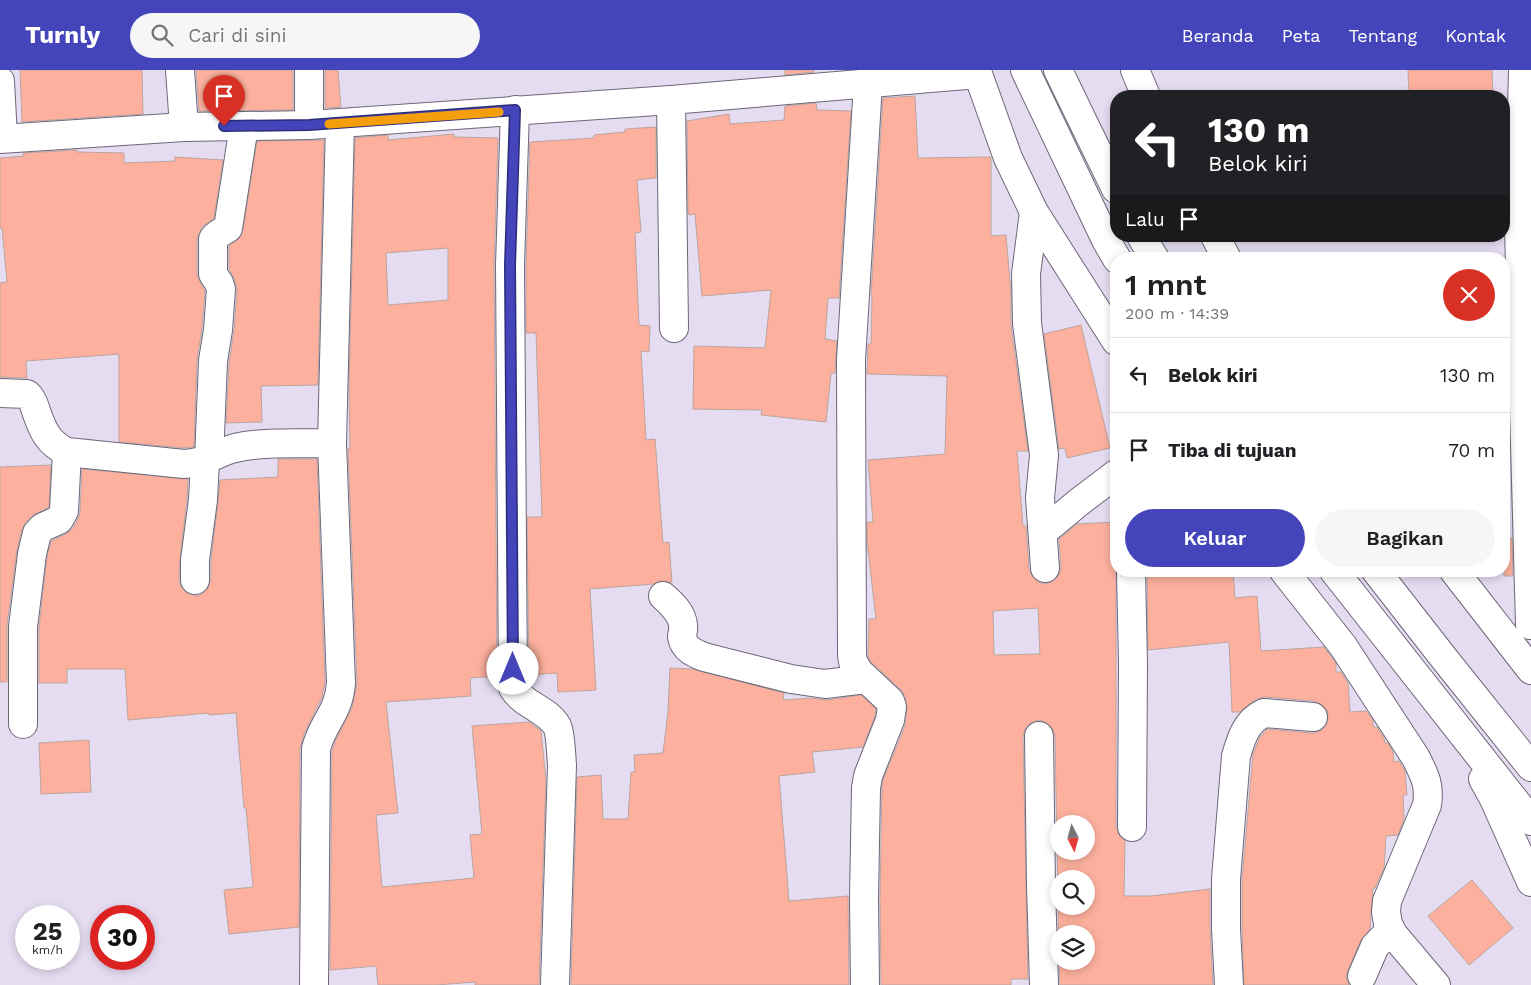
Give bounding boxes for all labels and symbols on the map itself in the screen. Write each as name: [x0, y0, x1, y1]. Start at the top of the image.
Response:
pin: [203, 75, 245, 126]
position arrow: [486, 642, 538, 694]
north arrow: [1050, 815, 1095, 860]
speed limit sign: 30: [90, 905, 155, 970]

